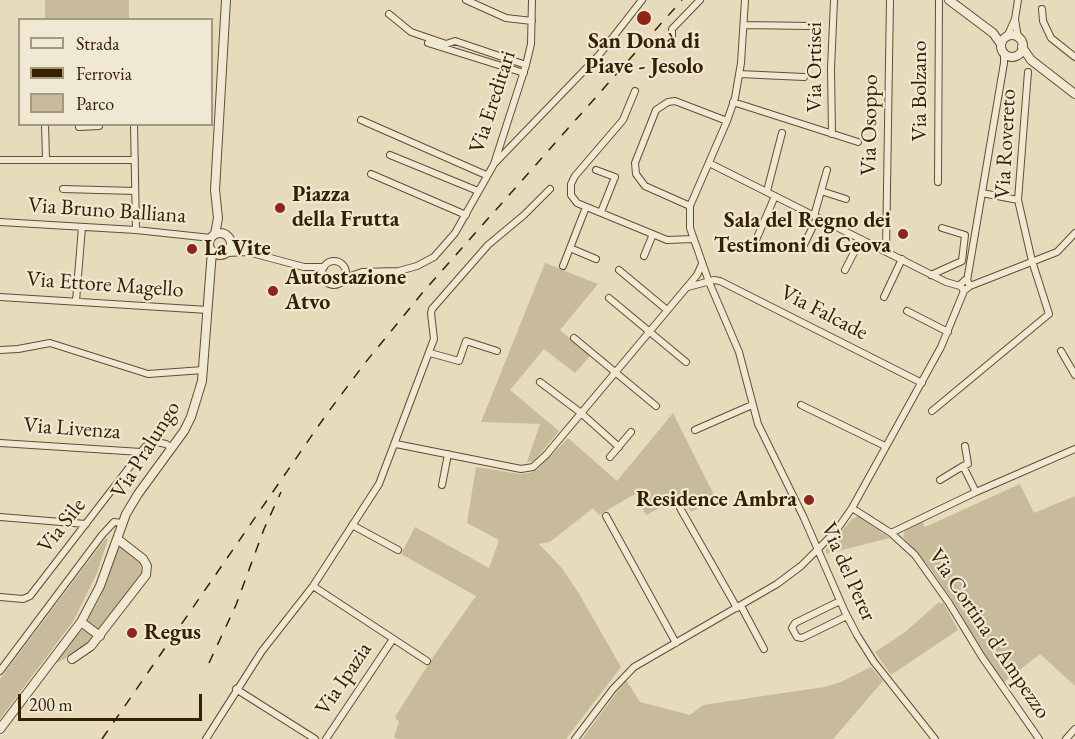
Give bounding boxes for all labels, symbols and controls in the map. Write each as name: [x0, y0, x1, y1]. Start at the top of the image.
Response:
marker: San Donà di Piave - Jesolo: [635, 9, 653, 27]
legend: [18, 18, 213, 126]
street label: Via Ortisei: [802, 22, 828, 112]
place label: San Donà di Piave - Jesolo: [585, 29, 703, 80]
text: Strada: [76, 32, 120, 55]
street label: Via Bolzano: [907, 40, 933, 142]
street label: Via Ereditari: [464, 48, 522, 156]
text: Ferrovia: [76, 62, 132, 85]
street label: Via Osoppo: [856, 74, 884, 176]
street label: Via Rovereto: [990, 88, 1022, 200]
text: Parco: [76, 92, 114, 115]
place label: Piazza della Frutta: [292, 182, 399, 234]
street label: Via Bruno Balliana: [27, 192, 187, 230]
marker: Piazza della Frutta: [273, 201, 287, 215]
place label: Sala del Regno dei Testimoni di Geova: [714, 208, 891, 260]
marker: Sala del Regno dei Testimoni di Geova: [896, 227, 910, 241]
place label: La Vite: [204, 236, 271, 262]
marker: La Vite: [185, 242, 199, 256]
place label: Autostazione Atvo: [285, 265, 406, 316]
street label: Via Ettore Magello: [25, 266, 185, 304]
street label: Via Falcade: [776, 280, 872, 346]
marker: Autostazione Atvo: [266, 284, 280, 298]
street label: Via Pralungo: [106, 396, 186, 504]
street label: Via Livenza: [22, 412, 122, 446]
place label: Residence Ambra: [636, 487, 797, 513]
street label: Via Sile: [32, 493, 92, 559]
marker: Residence Ambra: [802, 493, 816, 507]
street label: Via del Perer: [815, 519, 881, 625]
street label: Via Cortina d'Ampezzo: [922, 544, 1056, 724]
place label: Regus: [144, 620, 201, 646]
marker: Regus: [125, 626, 139, 640]
street label: Via Ipazia: [310, 638, 378, 720]
scale bar: [21, 682, 206, 720]
text: 200 m: [29, 693, 73, 716]

